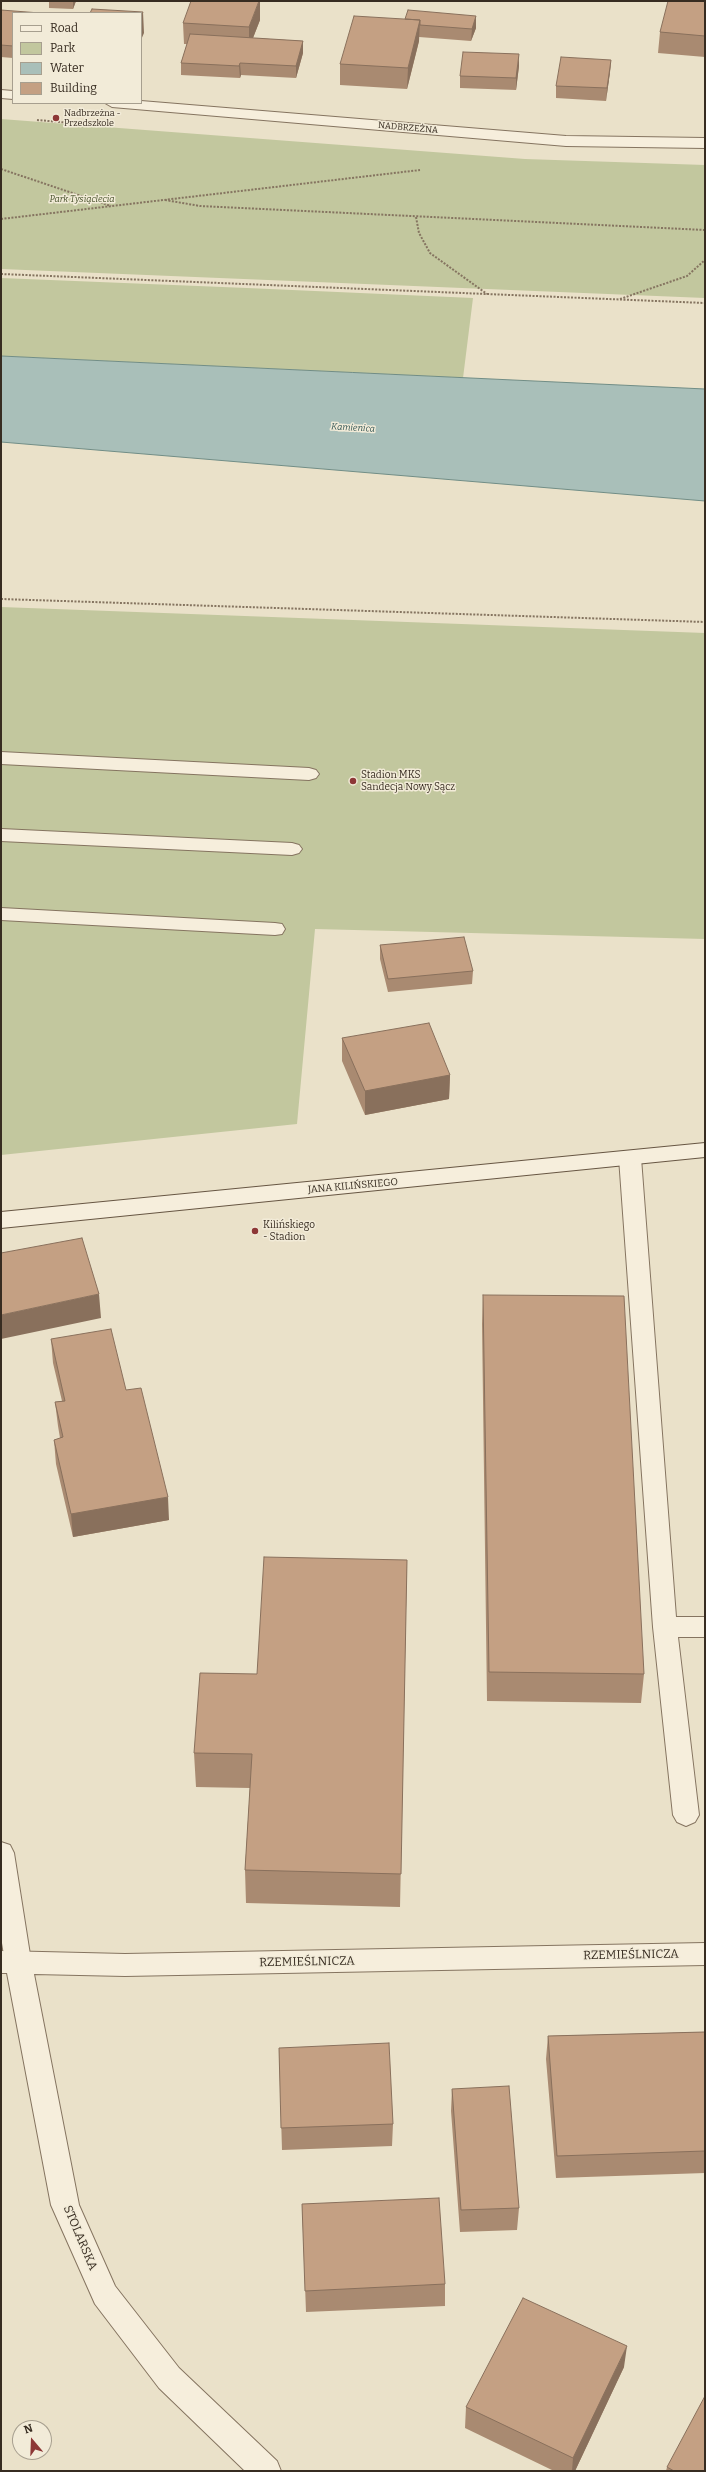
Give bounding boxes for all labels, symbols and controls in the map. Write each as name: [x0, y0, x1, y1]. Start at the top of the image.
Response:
legend: [12, 12, 142, 104]
text: Road: [50, 21, 78, 35]
text: Park: [50, 41, 75, 55]
text: Water: [50, 61, 84, 75]
text: Building: [50, 81, 97, 95]
place label: Nadbrzeżna - Przedszkole: [64, 108, 121, 129]
marker: Nadbrzeżna - Przedszkole: [51, 113, 61, 123]
street label: NADBRZEŻNA: [377, 120, 439, 136]
park label: Park Tysiąclecia: [49, 194, 115, 204]
water label: Kamienica: [331, 421, 375, 435]
place label: Stadion MKS Sandecja Nowy Sącz: [361, 769, 455, 792]
marker: Stadion MKS Sandecja Nowy Sącz: [348, 776, 358, 786]
street label: JANA KILIŃSKIEGO: [308, 1176, 398, 1196]
place label: Kilińskiego - Stadion: [263, 1219, 315, 1242]
marker: Kilińskiego - Stadion: [250, 1226, 260, 1236]
street label: RZEMIEŚLNICZA: [583, 1947, 679, 1963]
street label: RZEMIEŚLNICZA: [259, 1954, 355, 1970]
street label: STOLARSKA: [60, 2204, 100, 2272]
north arrow: [12, 2420, 52, 2460]
text: N: [22, 2422, 34, 2437]

